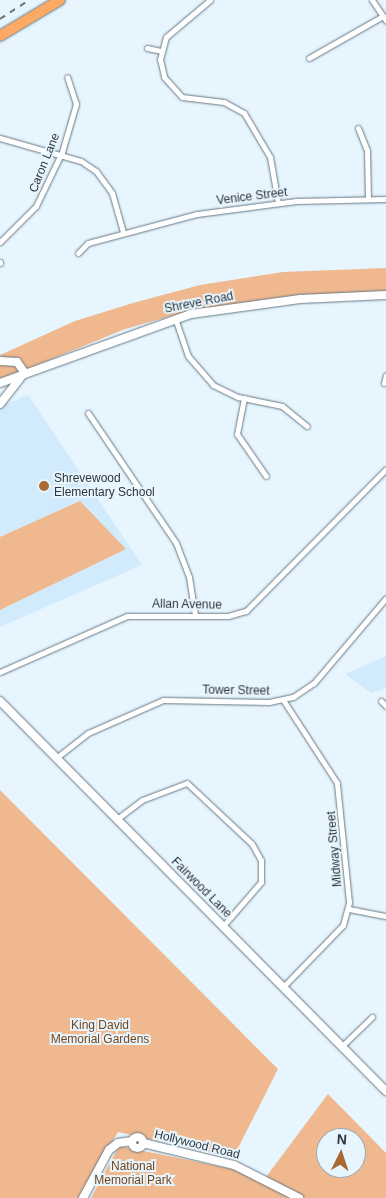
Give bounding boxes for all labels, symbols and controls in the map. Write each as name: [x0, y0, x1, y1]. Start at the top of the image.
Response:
street label: Caron Lane: [27, 131, 63, 195]
street label: Venice Street: [216, 186, 288, 208]
street label: Shreve Road: [163, 289, 235, 317]
place label: Shrevewood Elementary School: [54, 472, 155, 500]
marker: Shrevewood Elementary School: [38, 480, 50, 492]
street label: Allan Avenue: [152, 597, 222, 613]
street label: Tower Street: [202, 683, 270, 699]
street label: Midway Street: [325, 811, 345, 887]
street label: Fairwood Lane: [168, 855, 234, 921]
park label: King David Memorial Gardens: [51, 1019, 149, 1047]
street label: Hollywood Road: [153, 1127, 241, 1163]
north arrow: [316, 1128, 366, 1178]
text: N: [336, 1131, 348, 1147]
park label: National Memorial Park: [94, 1160, 172, 1188]

